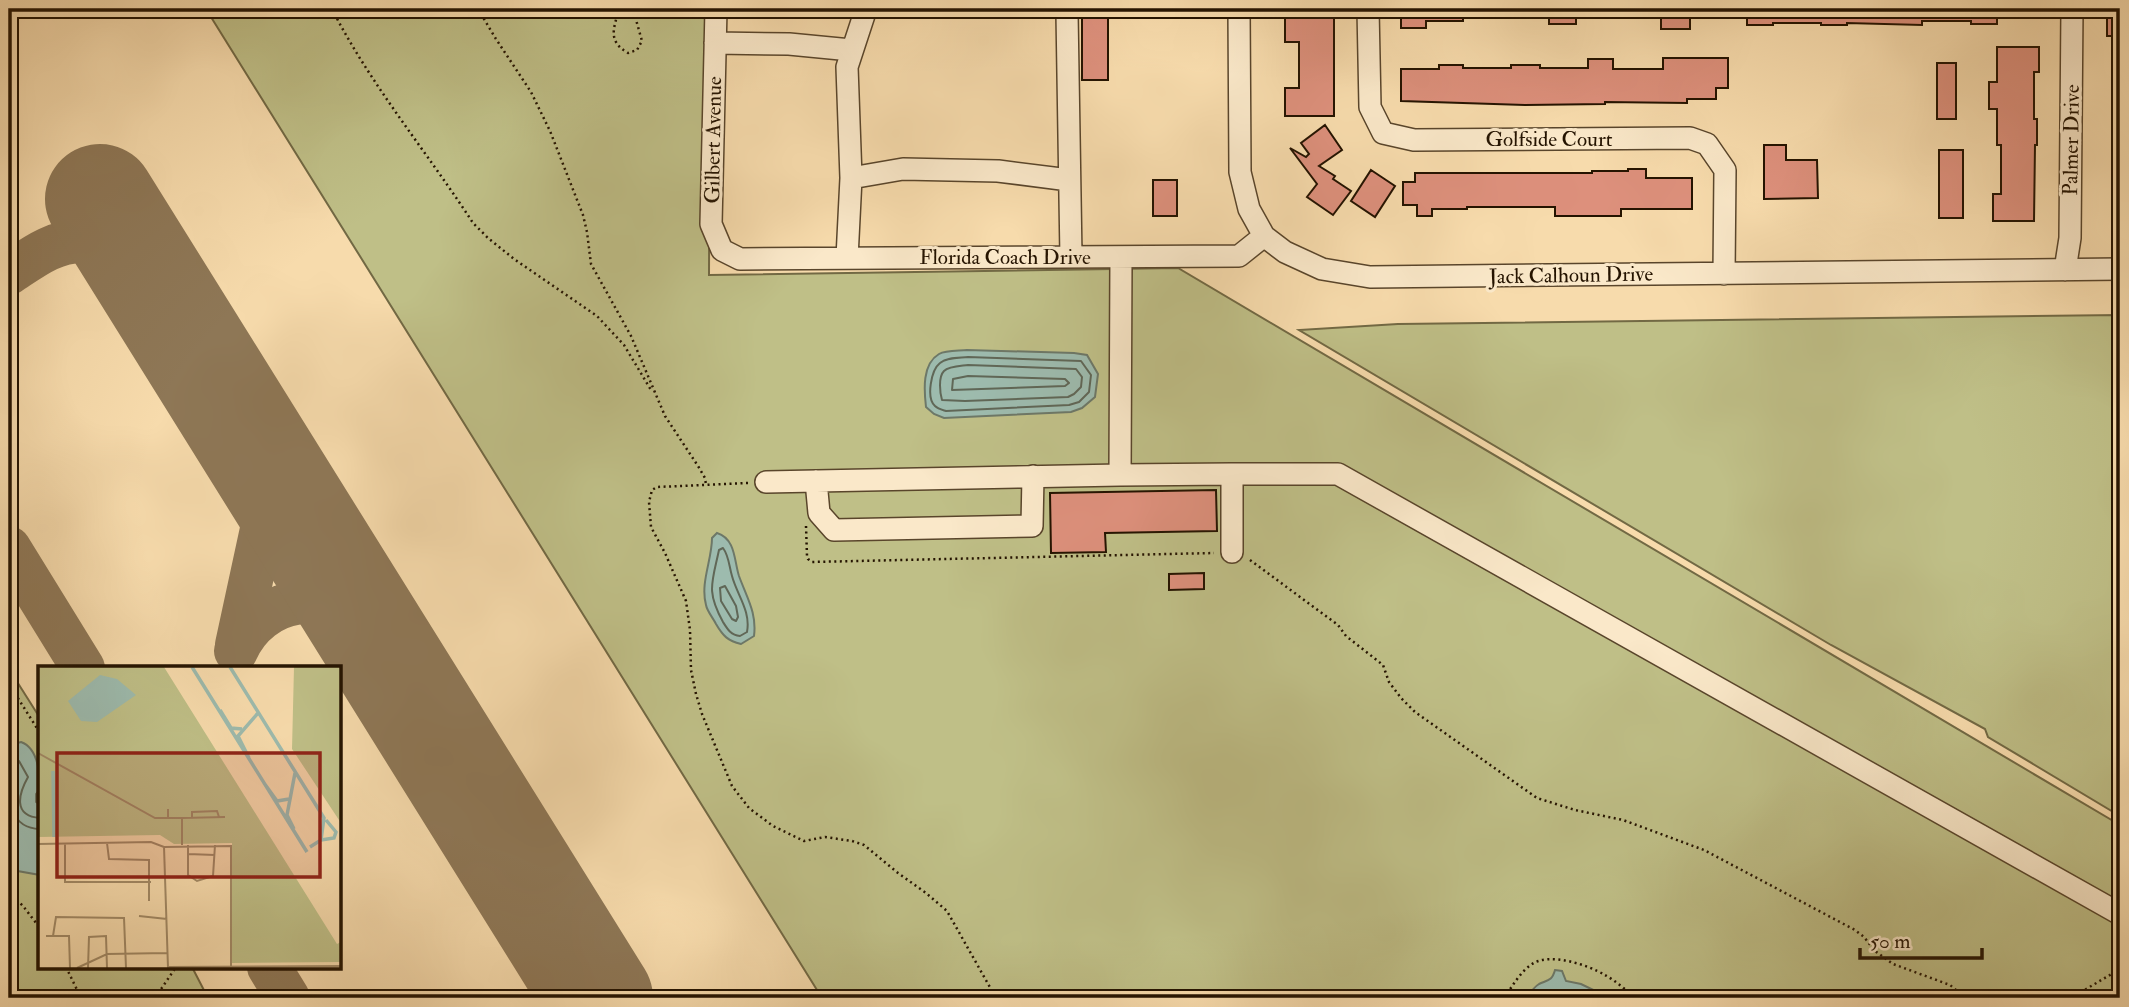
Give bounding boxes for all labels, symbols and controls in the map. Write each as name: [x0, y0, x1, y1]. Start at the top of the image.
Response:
street label: Gilbert Avenue: [699, 76, 728, 204]
street label: Palmer Drive: [2057, 84, 2086, 196]
street label: Golfside Court: [1485, 126, 1613, 153]
street label: Florida Coach Drive: [919, 244, 1091, 271]
street label: Jack Calhoun Drive: [1488, 261, 1654, 290]
inset map: [38, 666, 341, 968]
scale bar: [1860, 916, 1982, 960]
text: 50 m: [1870, 928, 1911, 955]

